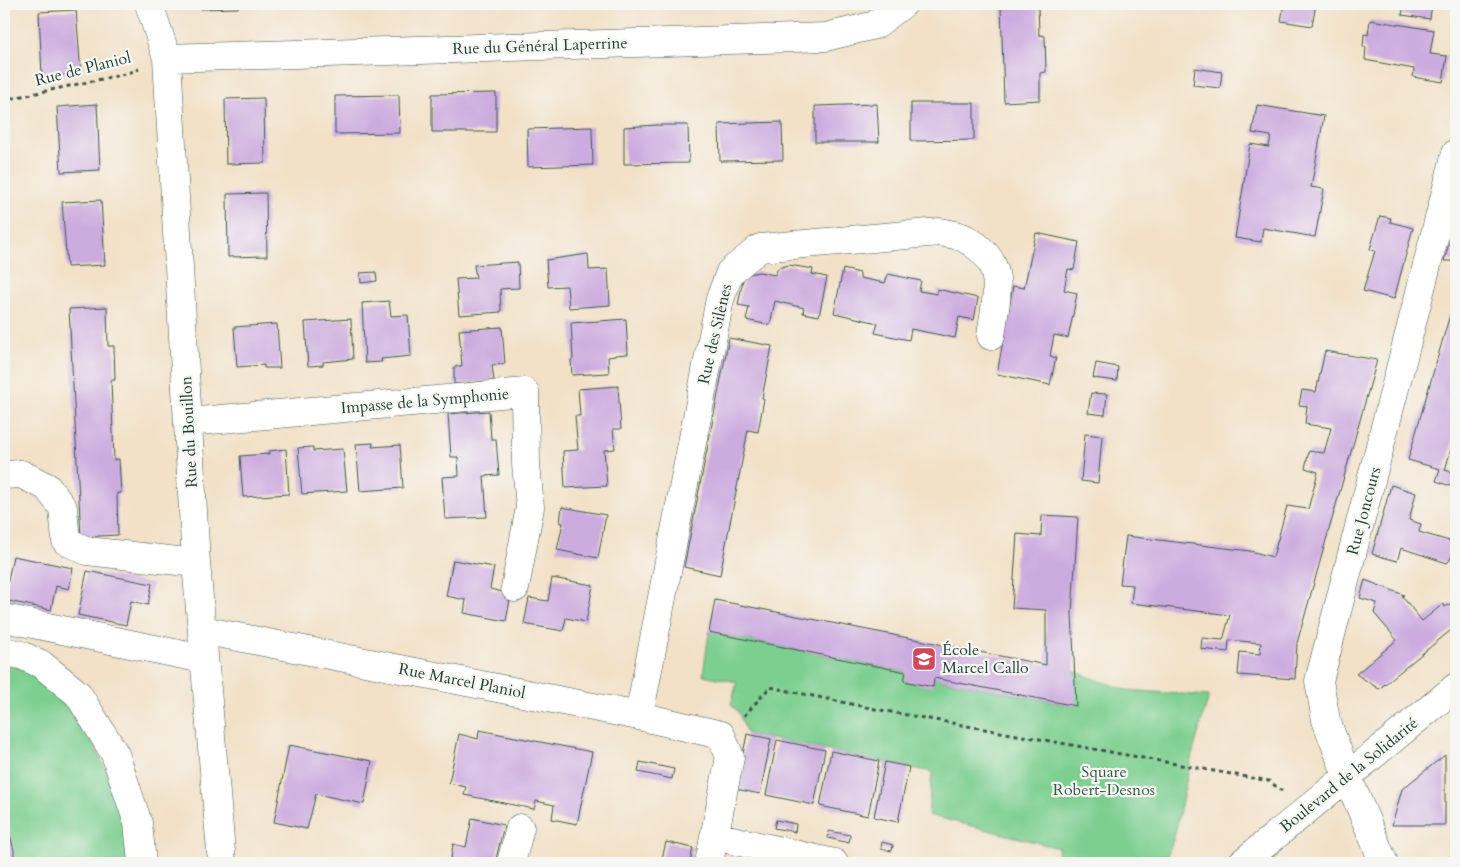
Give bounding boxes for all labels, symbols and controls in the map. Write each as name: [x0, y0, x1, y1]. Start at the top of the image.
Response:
street label: Rue du Général Laperrine: [452, 32, 628, 60]
street label: Rue de Planiol: [33, 46, 133, 92]
street label: Rue des Silènes: [693, 282, 737, 386]
street label: Rue du Bouillon: [175, 376, 203, 488]
street label: Impasse de la Symphonie: [340, 383, 510, 419]
street label: Rue Joncours: [1342, 464, 1386, 558]
place label: École Marcel Callo: [942, 639, 1029, 679]
school or university icon: École Marcel Callo: [911, 646, 937, 672]
street label: Rue Marcel Planiol: [397, 658, 527, 704]
street label: Boulevard de la Solidarité: [1275, 712, 1423, 838]
park label: Square Robert-Desnos: [1053, 761, 1155, 801]

